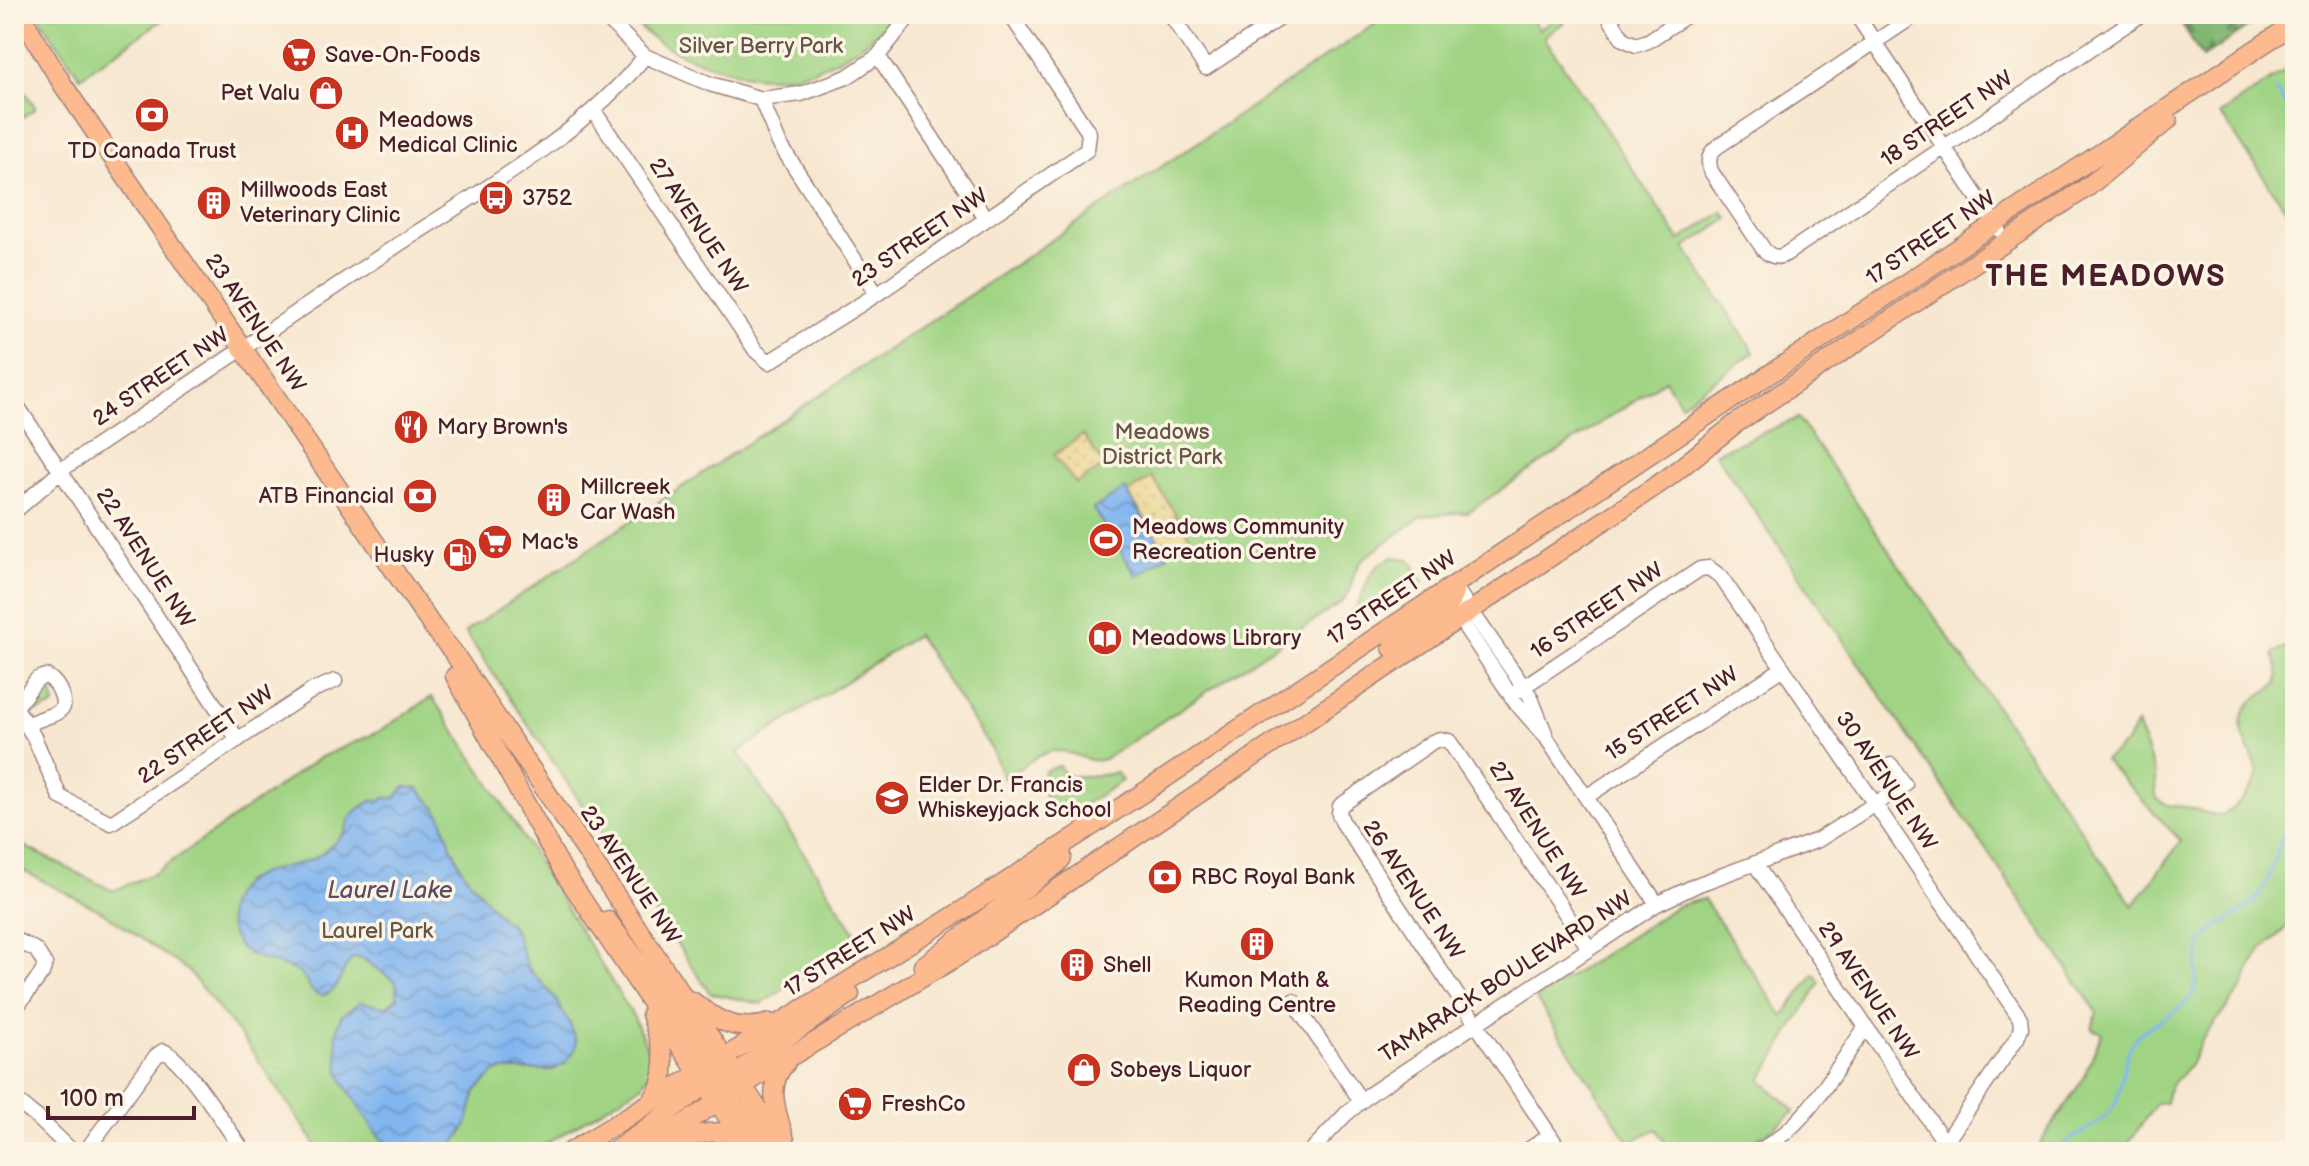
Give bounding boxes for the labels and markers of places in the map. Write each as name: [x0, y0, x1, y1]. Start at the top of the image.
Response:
supermarket icon: Save-On-Foods: [280, 36, 318, 74]
place label: Save-On-Foods: [325, 42, 480, 69]
shop icon: Pet Valu: [307, 74, 345, 112]
place label: Pet Valu: [220, 80, 300, 107]
bank icon: TD Canada Trust: [133, 96, 171, 134]
place label: Meadows Medical Clinic: [378, 107, 518, 159]
hospital icon: Meadows Medical Clinic: [333, 114, 371, 152]
place label: TD Canada Trust: [68, 138, 236, 165]
place label: Millwoods East Veterinary Clinic: [240, 177, 400, 229]
bus stop icon: 3752: [477, 179, 515, 217]
building icon: Millwoods East Veterinary Clinic: [195, 184, 233, 222]
place label: 3752: [522, 185, 572, 212]
restaurant icon: Mary Brown's: [392, 408, 430, 446]
place label: Mary Brown's: [437, 414, 568, 441]
place label: Millcreek Car Wash: [580, 474, 675, 526]
bank icon: ATB Financial: [401, 477, 439, 515]
building icon: Millcreek Car Wash: [535, 481, 573, 519]
place label: ATB Financial: [259, 483, 394, 510]
place label: Meadows Community Recreation Centre: [1132, 514, 1344, 566]
sports icon: Meadows Community Recreation Centre: [1087, 521, 1125, 559]
supermarket icon: Mac's: [476, 523, 514, 561]
place label: Mac's: [521, 529, 579, 556]
fuel station icon: Husky: [441, 536, 479, 574]
place label: Husky: [374, 542, 434, 569]
library icon: Meadows Library: [1086, 619, 1124, 657]
place label: Meadows Library: [1131, 625, 1301, 652]
place label: Elder Dr. Francis Whiskeyjack School: [918, 772, 1111, 824]
school or university icon: Elder Dr. Francis Whiskeyjack School: [873, 779, 911, 817]
bank icon: RBC Royal Bank: [1146, 858, 1184, 896]
place label: RBC Royal Bank: [1191, 864, 1355, 891]
building icon: Kumon Math & Reading Centre: [1238, 925, 1276, 963]
building icon: Shell: [1058, 946, 1096, 984]
place label: Shell: [1103, 952, 1151, 979]
place label: Kumon Math & Reading Centre: [1178, 967, 1336, 1019]
shop icon: Sobeys Liquor: [1065, 1051, 1103, 1089]
place label: Sobeys Liquor: [1110, 1057, 1252, 1084]
supermarket icon: FreshCo: [836, 1085, 874, 1123]
place label: FreshCo: [881, 1091, 966, 1118]

